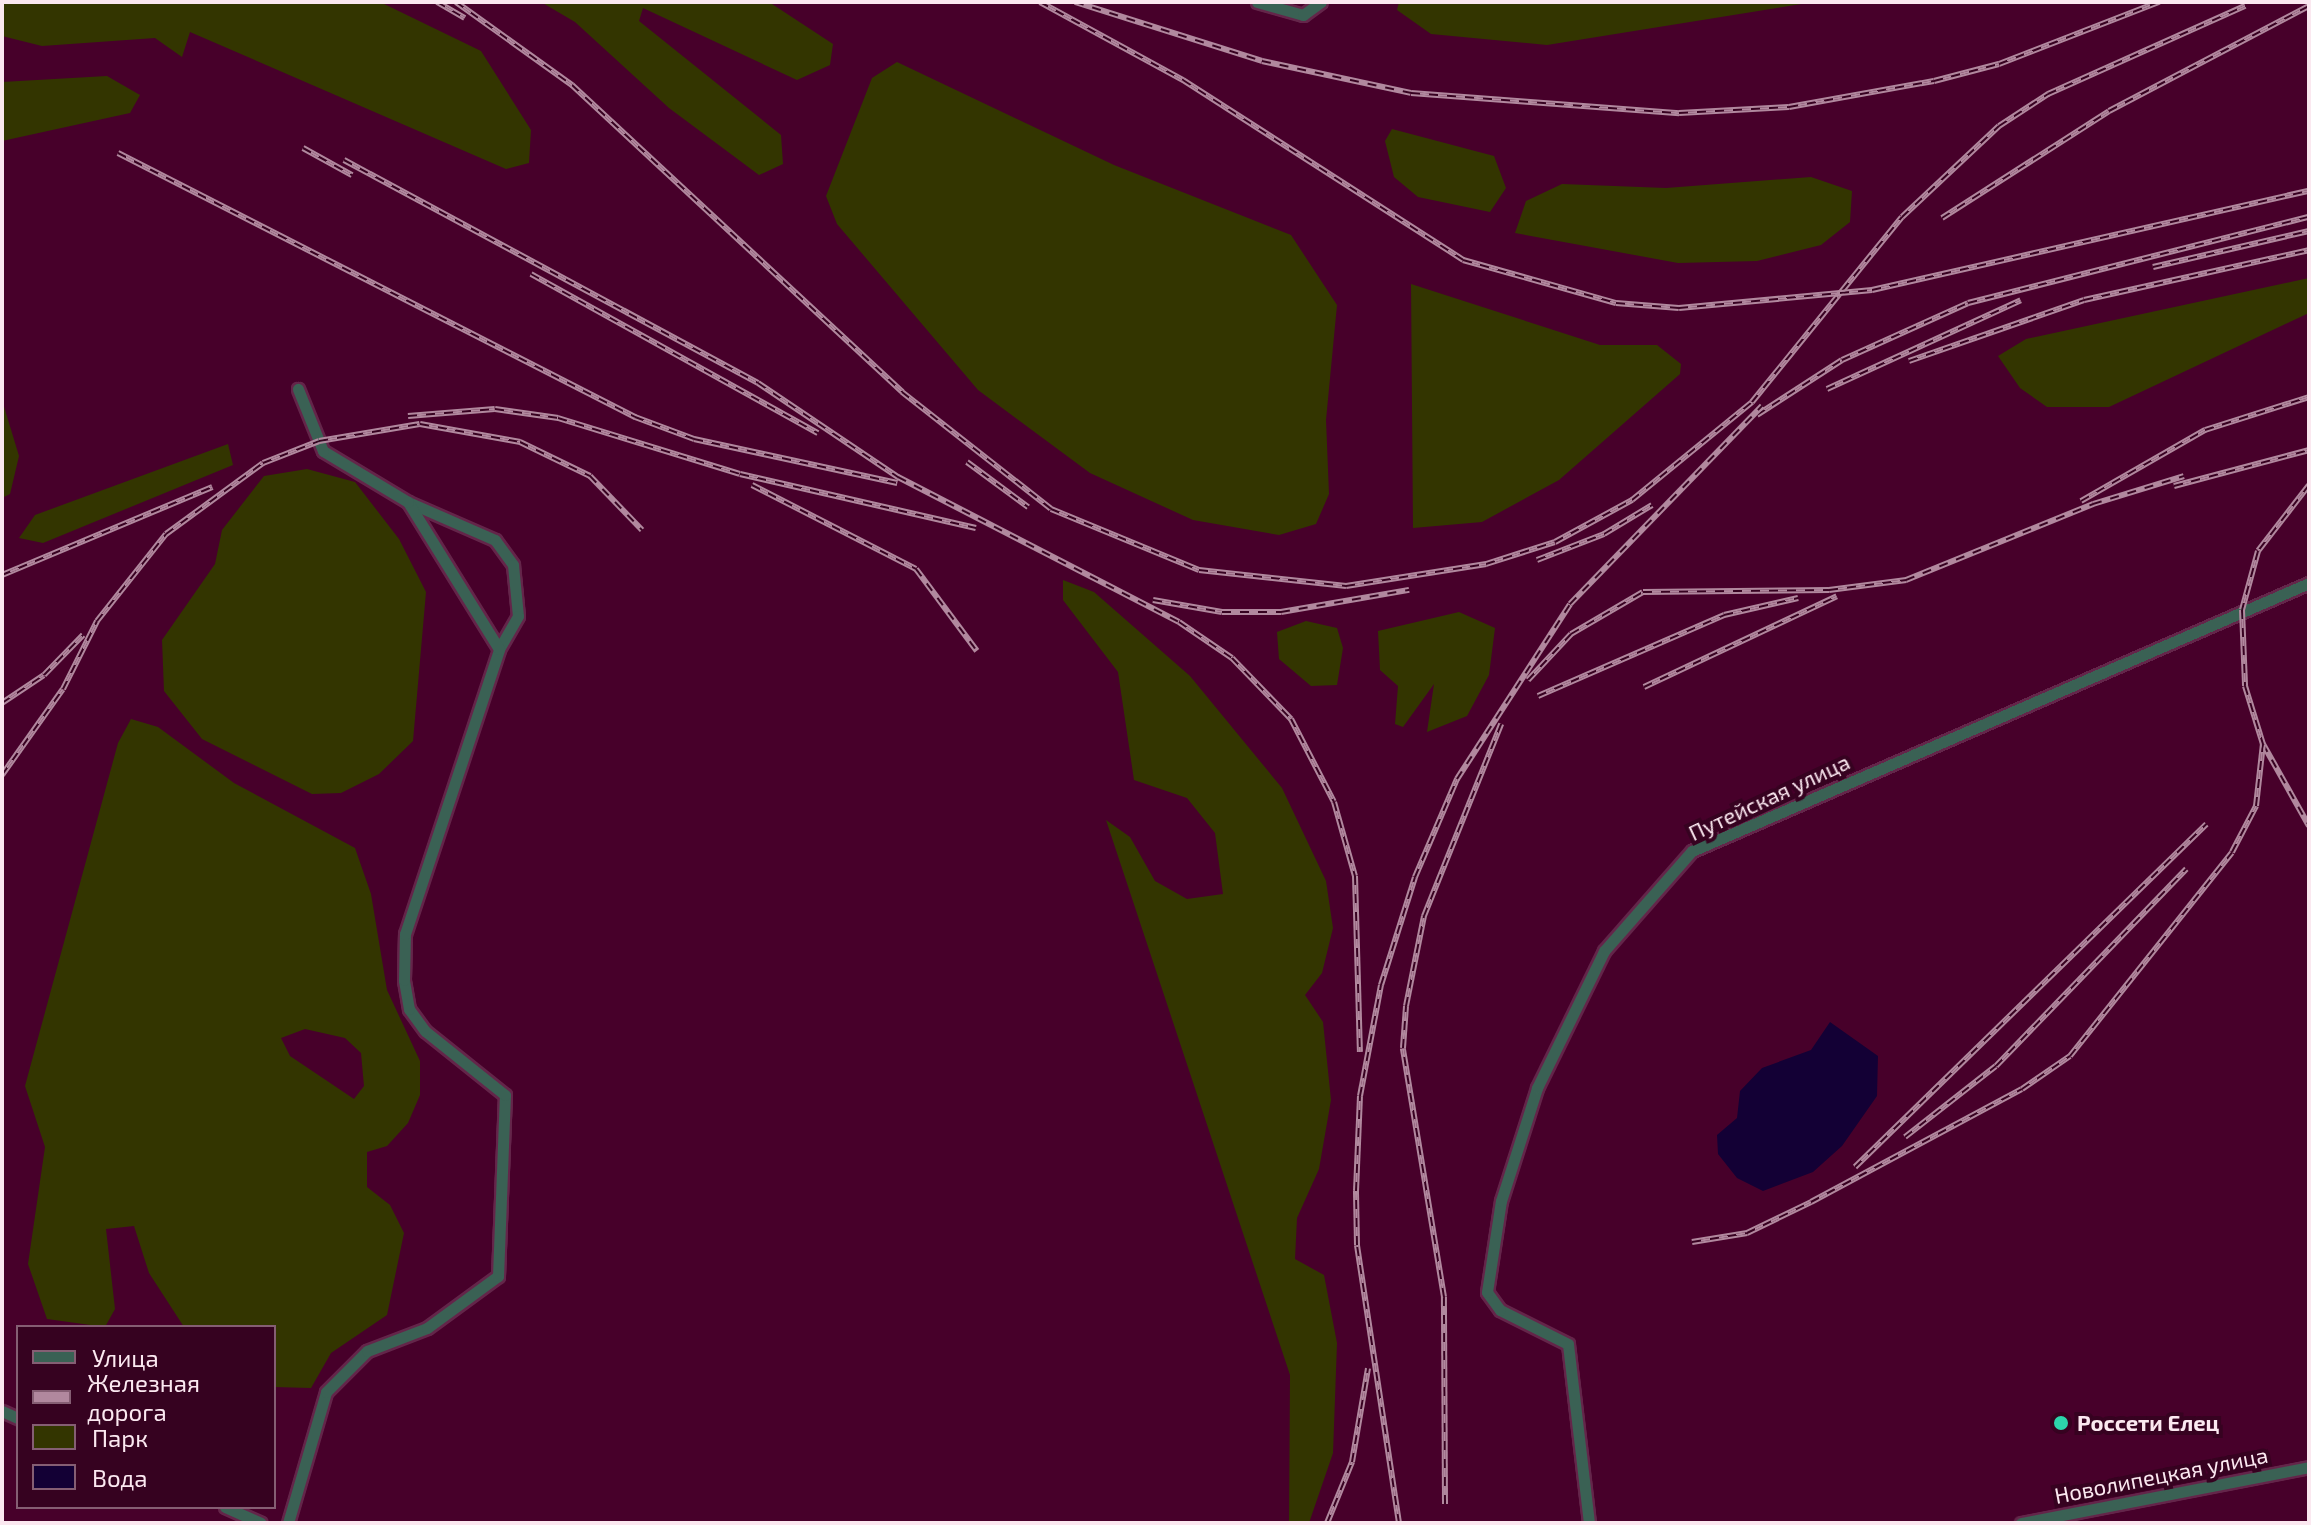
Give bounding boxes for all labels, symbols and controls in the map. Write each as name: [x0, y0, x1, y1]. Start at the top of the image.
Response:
street label: Путейская улица: [1684, 748, 1854, 846]
legend: [16, 1325, 276, 1509]
text: Улица: [92, 1343, 159, 1372]
text: Железная дорога: [87, 1368, 200, 1426]
place label: Россети Елец: [2077, 1410, 2219, 1436]
marker: Россети Елец: [2052, 1414, 2070, 1432]
text: Парк: [92, 1423, 148, 1452]
street label: Новолипецкая улица: [2052, 1441, 2270, 1509]
text: Вода: [92, 1463, 148, 1492]

